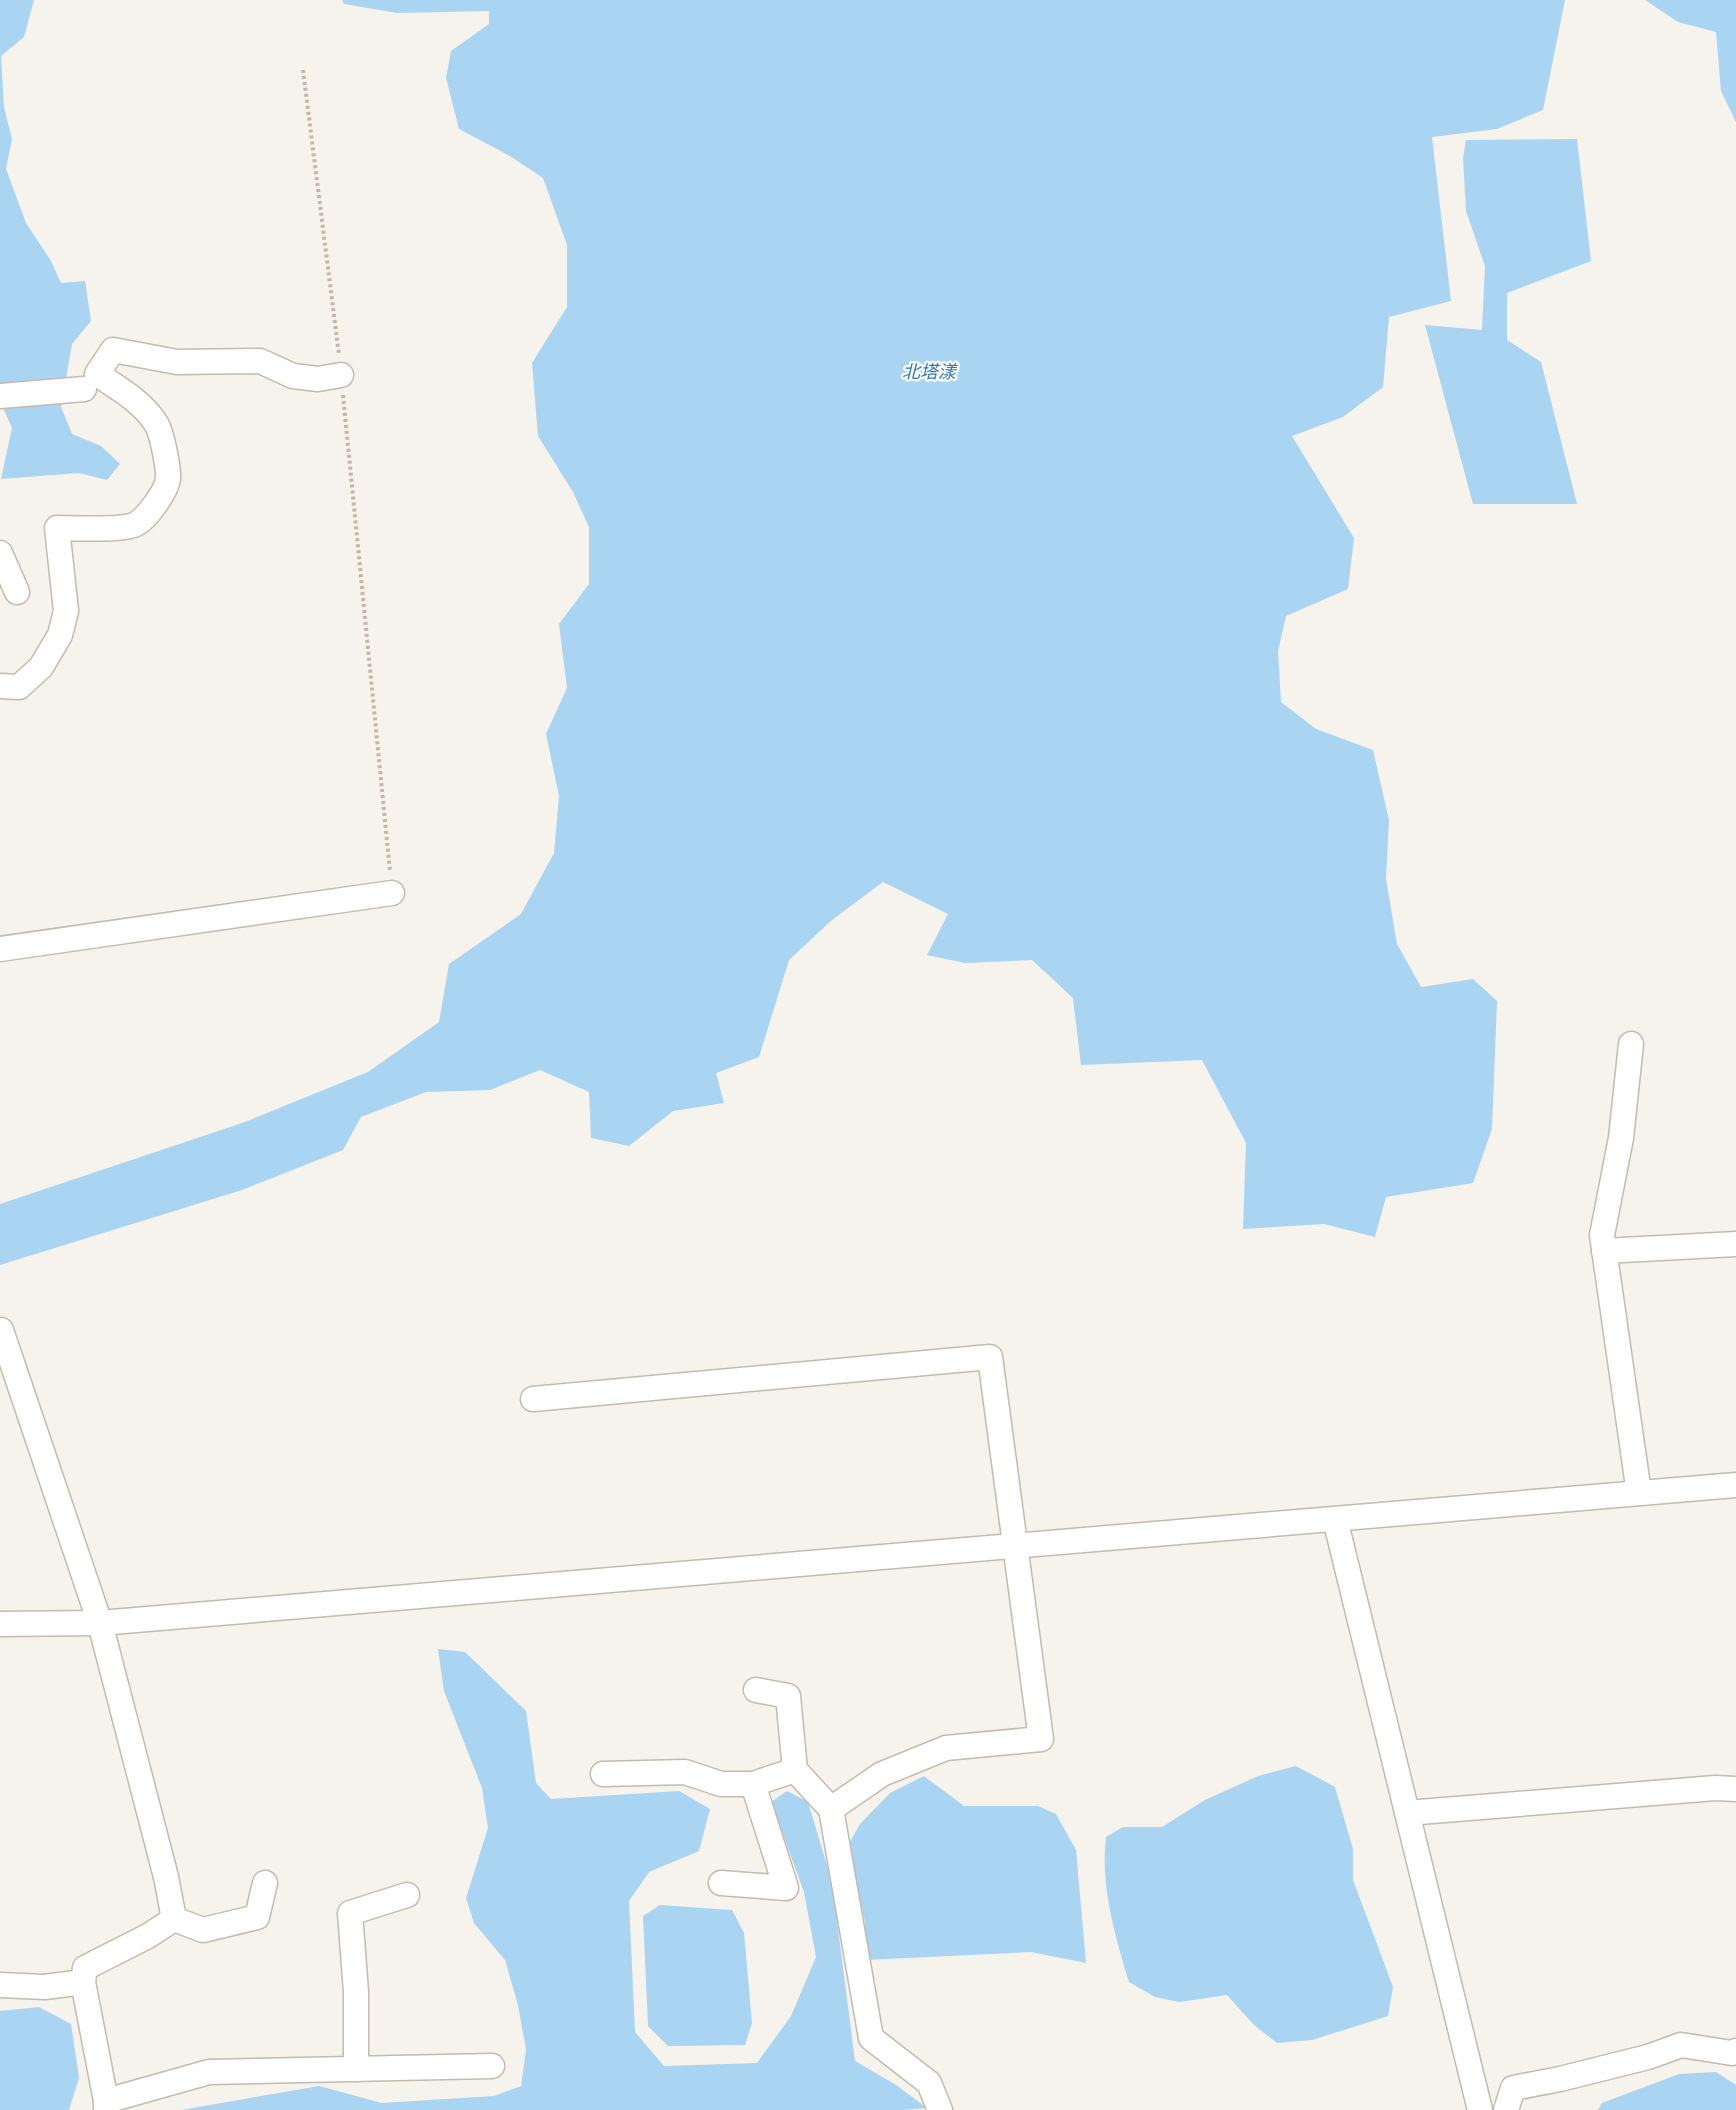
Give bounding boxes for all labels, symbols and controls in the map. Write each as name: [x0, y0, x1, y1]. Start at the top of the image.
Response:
water label: 北塔漾: [902, 361, 958, 383]

